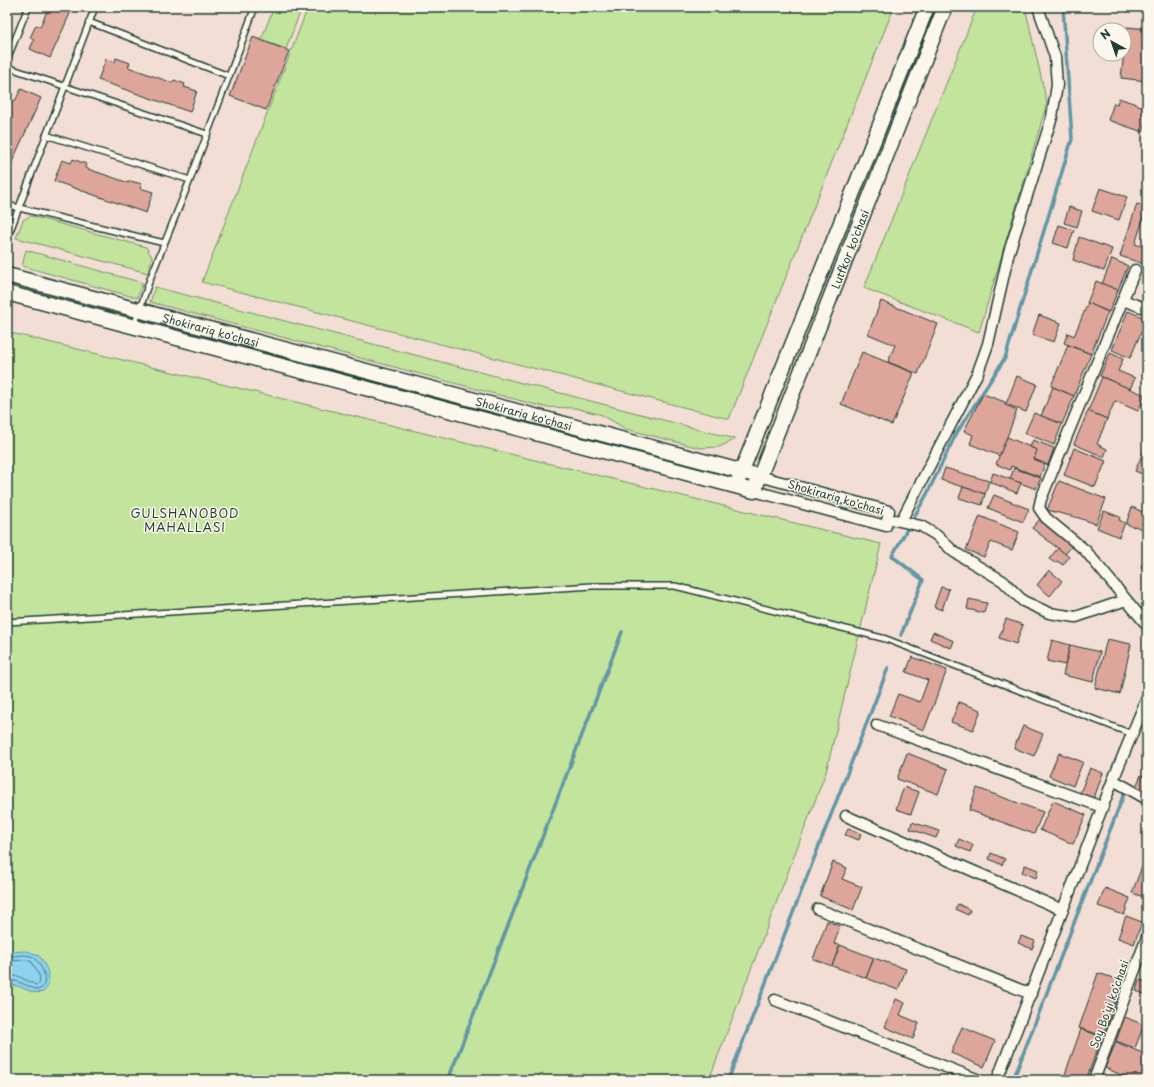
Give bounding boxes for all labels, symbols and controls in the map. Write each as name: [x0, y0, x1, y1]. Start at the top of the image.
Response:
north arrow: [1092, 22, 1132, 62]
text: N: [1096, 24, 1114, 43]
street label: Lutfkor ko'chasi: [826, 207, 873, 291]
street label: Shokirariq ko'chasi: [161, 308, 261, 351]
street label: Shokirariq ko'chasi: [474, 392, 574, 434]
street label: Shokirariq ko'chasi: [786, 475, 886, 519]
district label: GULSHANOBOD MAHALLASI: [130, 504, 240, 536]
street label: Soy Bo'yi ko'chasi: [1085, 957, 1133, 1051]

